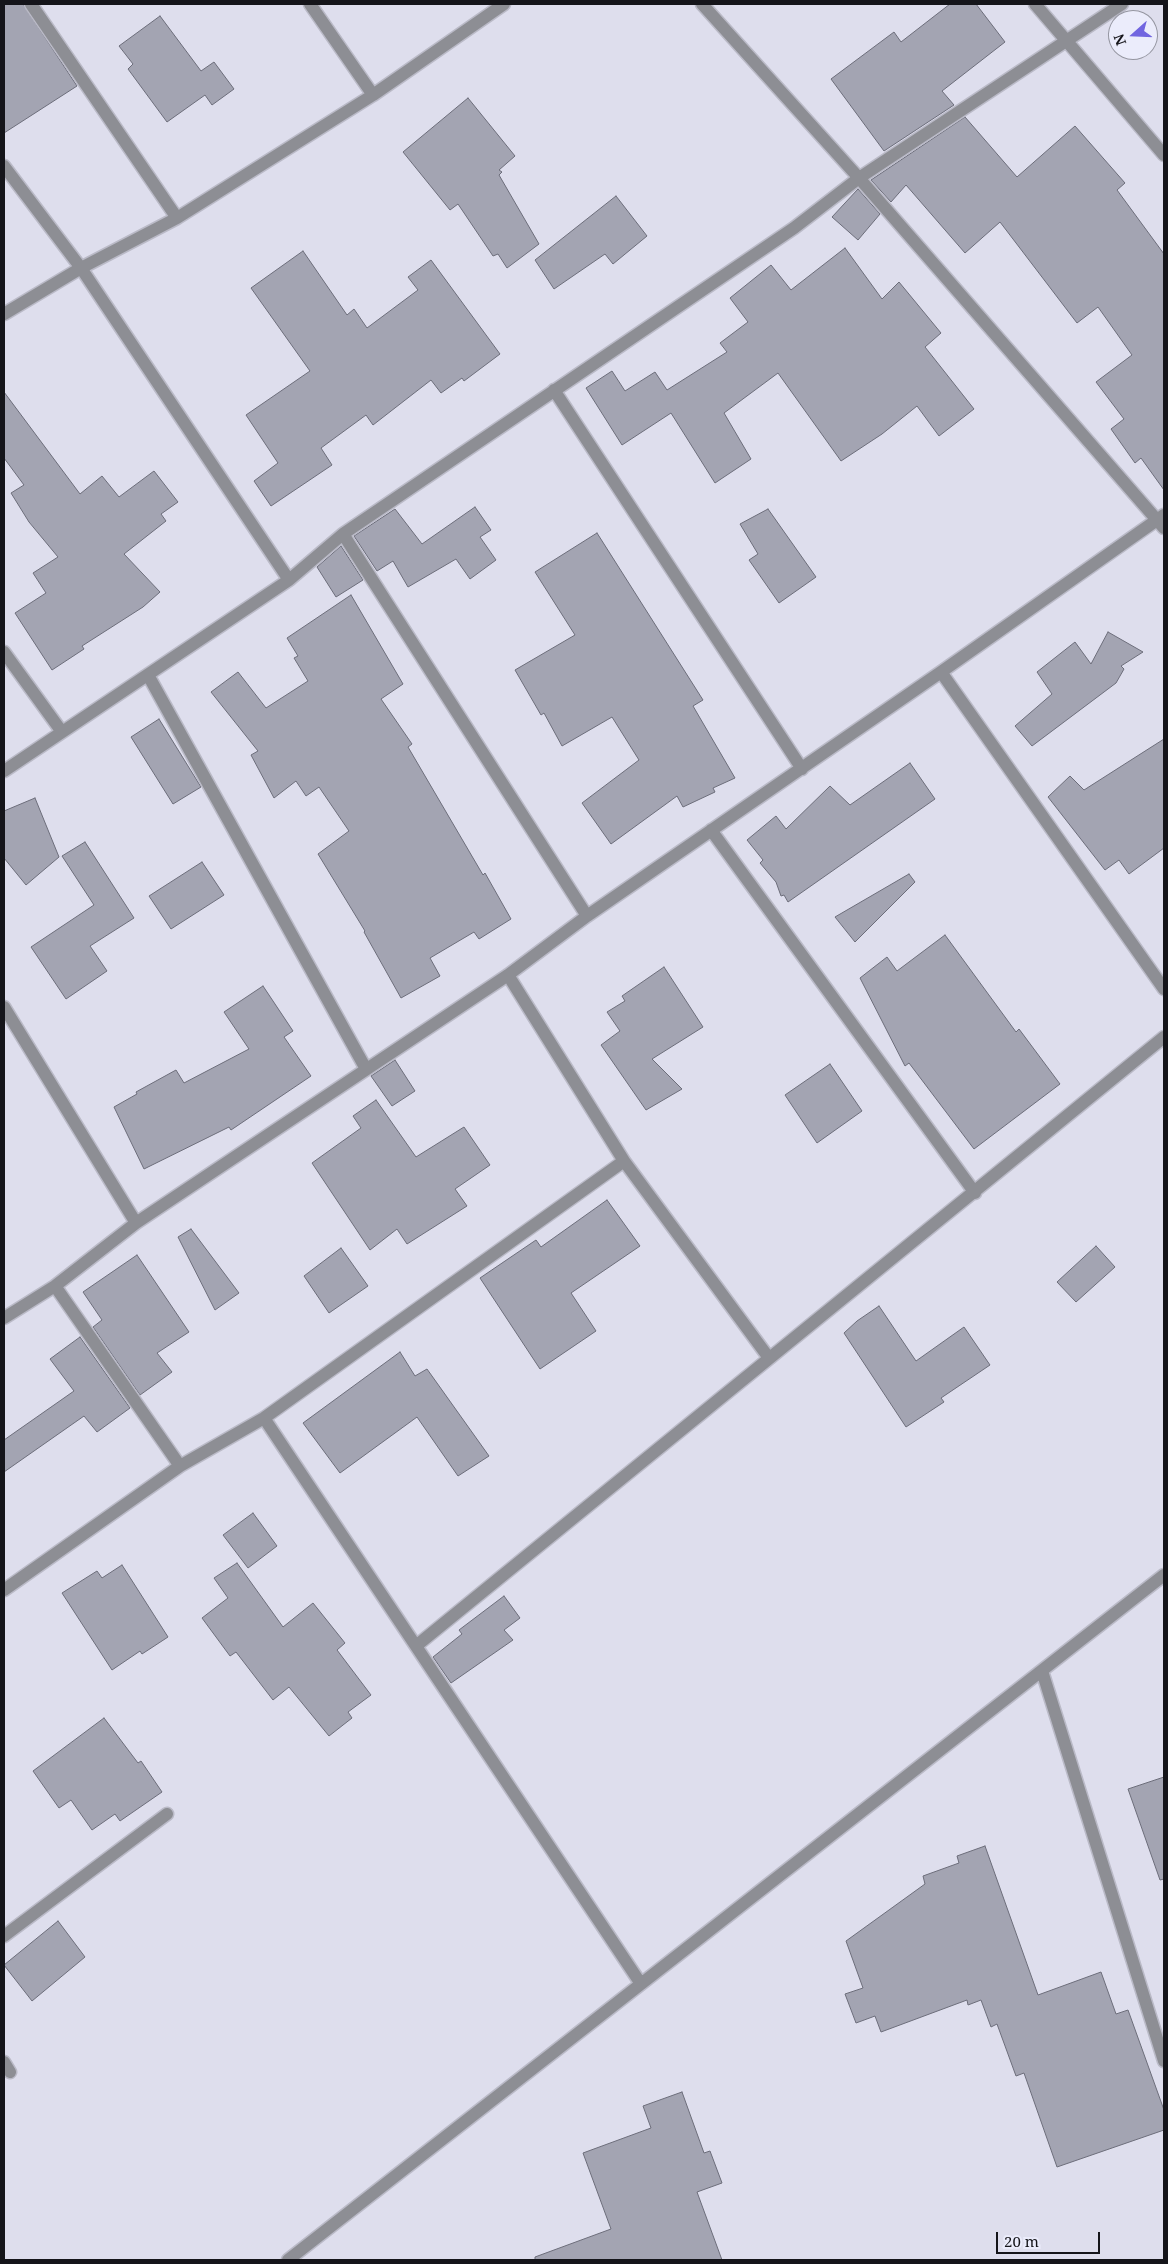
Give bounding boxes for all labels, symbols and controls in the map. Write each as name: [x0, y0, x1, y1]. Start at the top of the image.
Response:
north arrow: [1108, 10, 1158, 60]
text: N: [1109, 32, 1130, 48]
scale bar: [998, 2222, 1102, 2254]
text: 20 m: [1004, 2231, 1039, 2251]

